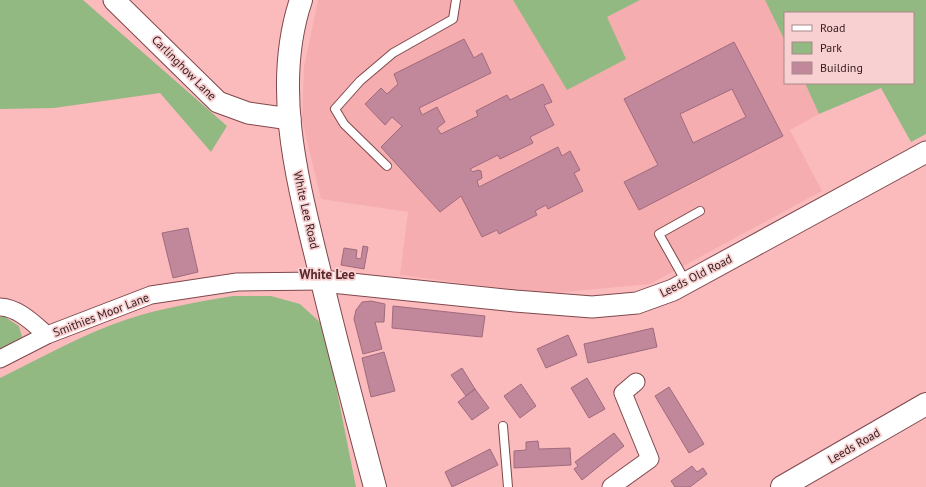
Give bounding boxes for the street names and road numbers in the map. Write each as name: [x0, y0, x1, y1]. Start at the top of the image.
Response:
street label: Carlinghow Lane: [149, 32, 220, 103]
street label: White Lee Road: [290, 170, 323, 250]
street label: Leeds Old Road: [657, 251, 734, 300]
street label: Smithies Moor Lane: [51, 289, 151, 340]
street label: Leeds Road: [825, 425, 882, 466]

